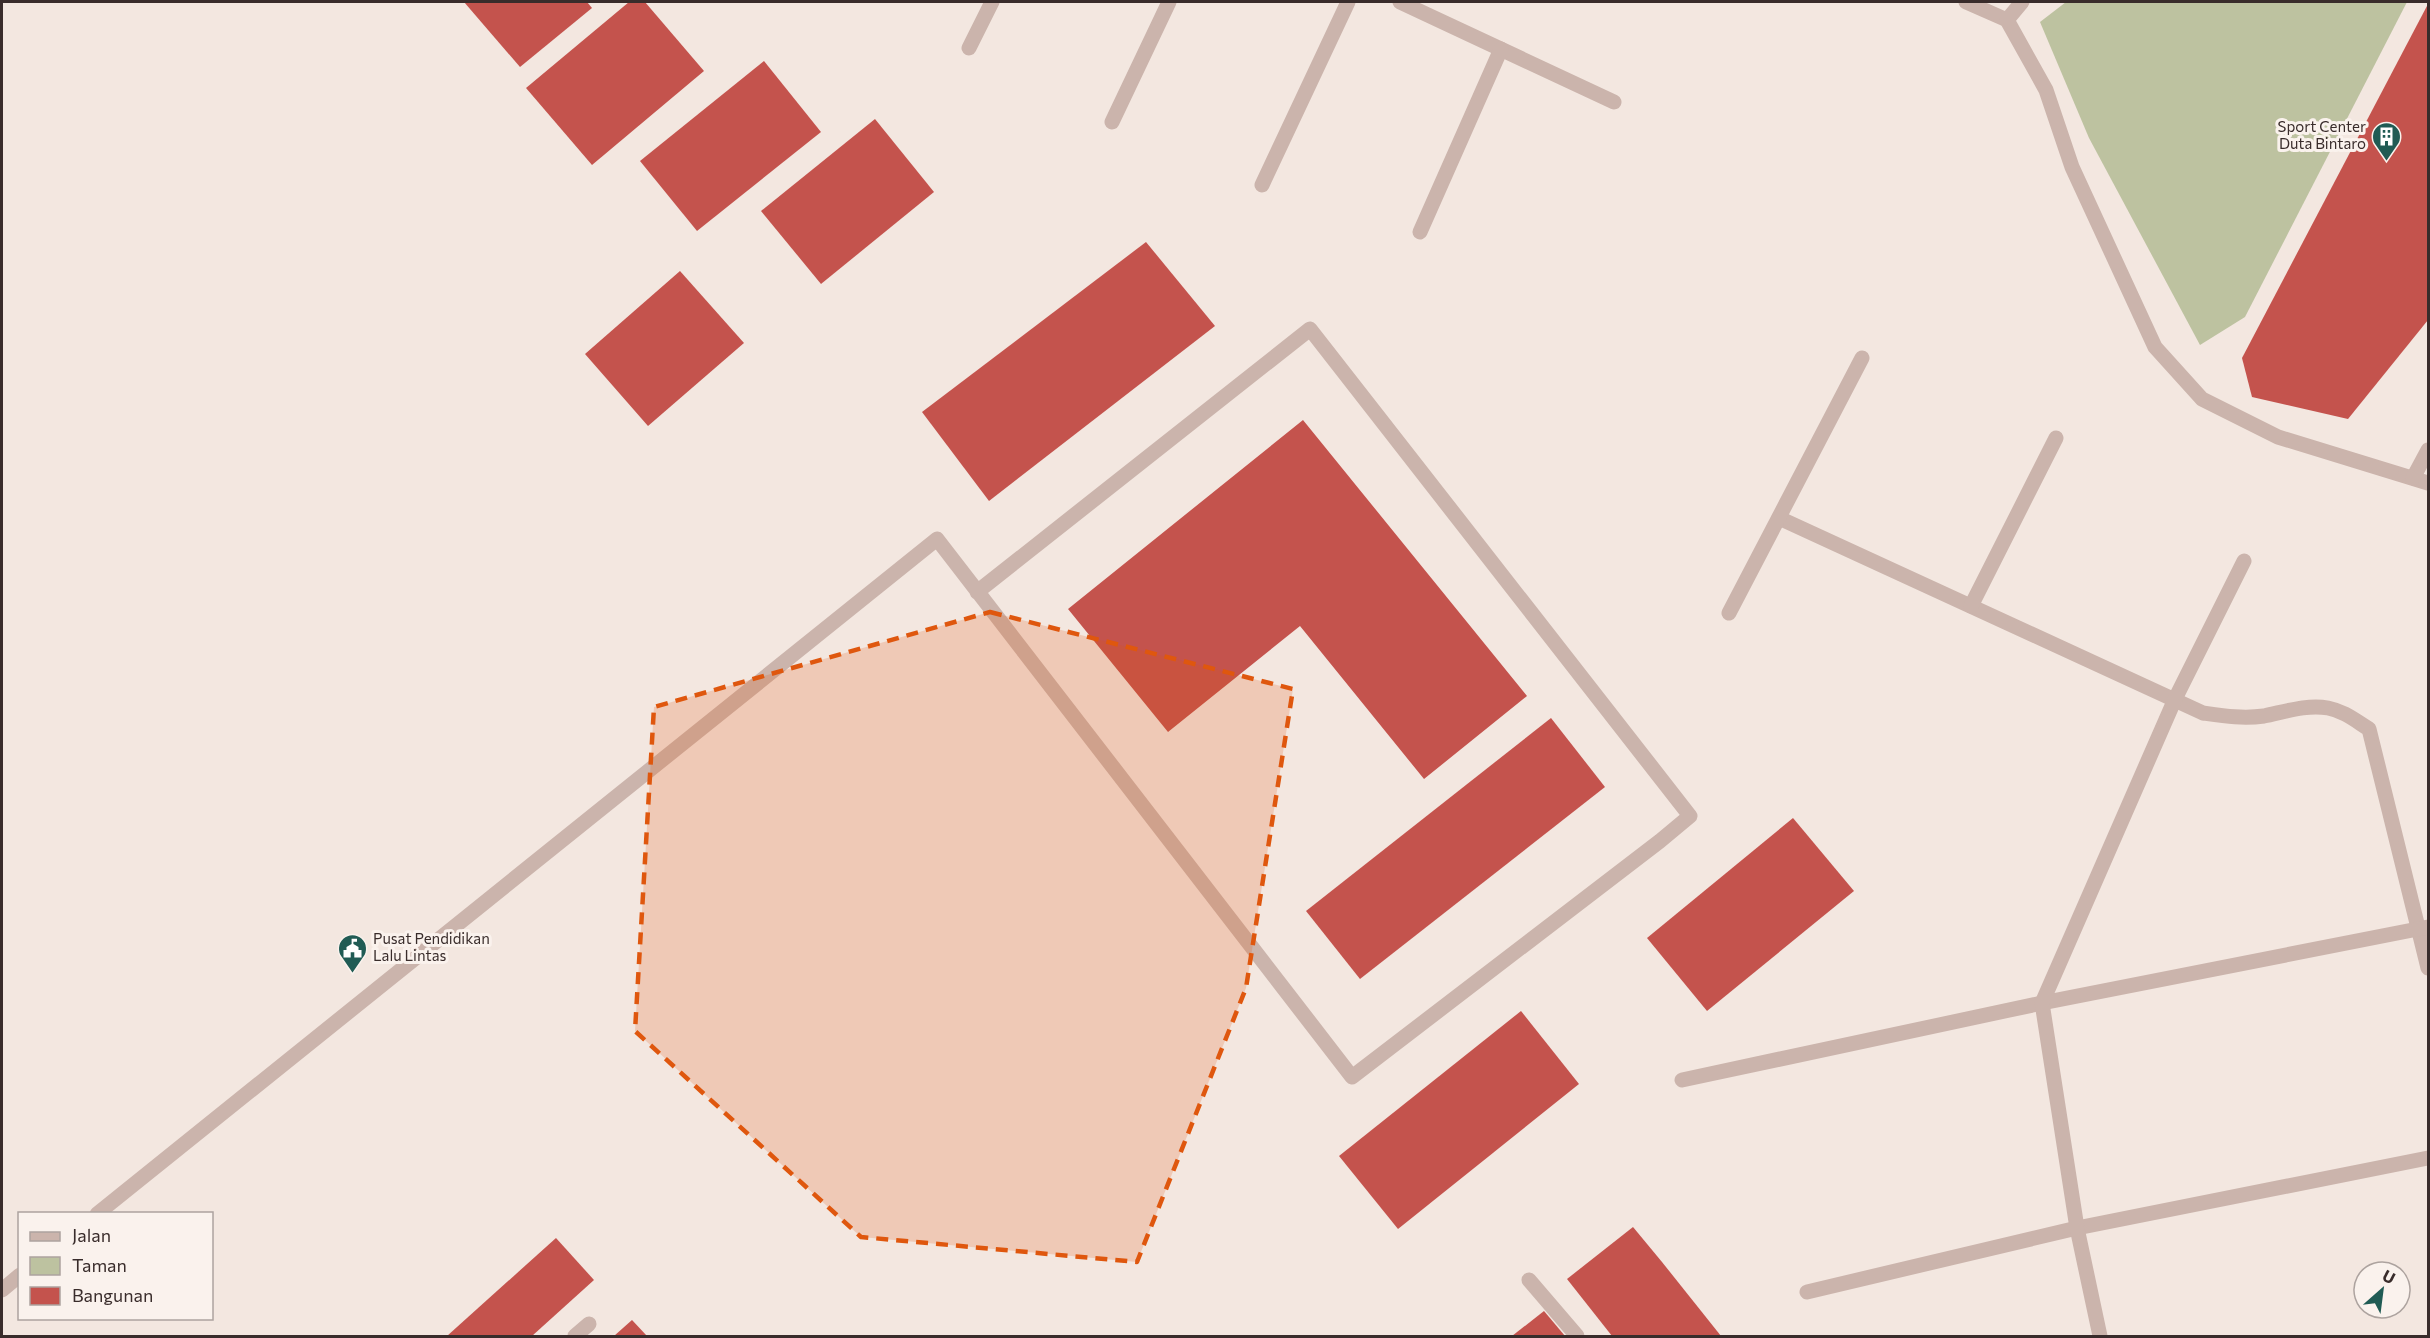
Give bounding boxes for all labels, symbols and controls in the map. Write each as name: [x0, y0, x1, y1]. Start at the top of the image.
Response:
place label: Sport Center Duta Bintaro: [2278, 117, 2366, 152]
building icon: Sport Center Duta Bintaro: [2371, 120, 2403, 162]
place label: Pusat Pendidikan Lalu Lintas: [373, 929, 490, 964]
public building icon: Pusat Pendidikan Lalu Lintas: [336, 932, 368, 974]
legend: [18, 1212, 213, 1320]
text: Jalan: [72, 1224, 111, 1246]
text: Taman: [72, 1254, 127, 1276]
north arrow: [2352, 1260, 2412, 1320]
text: U: [2380, 1265, 2399, 1287]
text: Bangunan: [72, 1284, 153, 1306]

